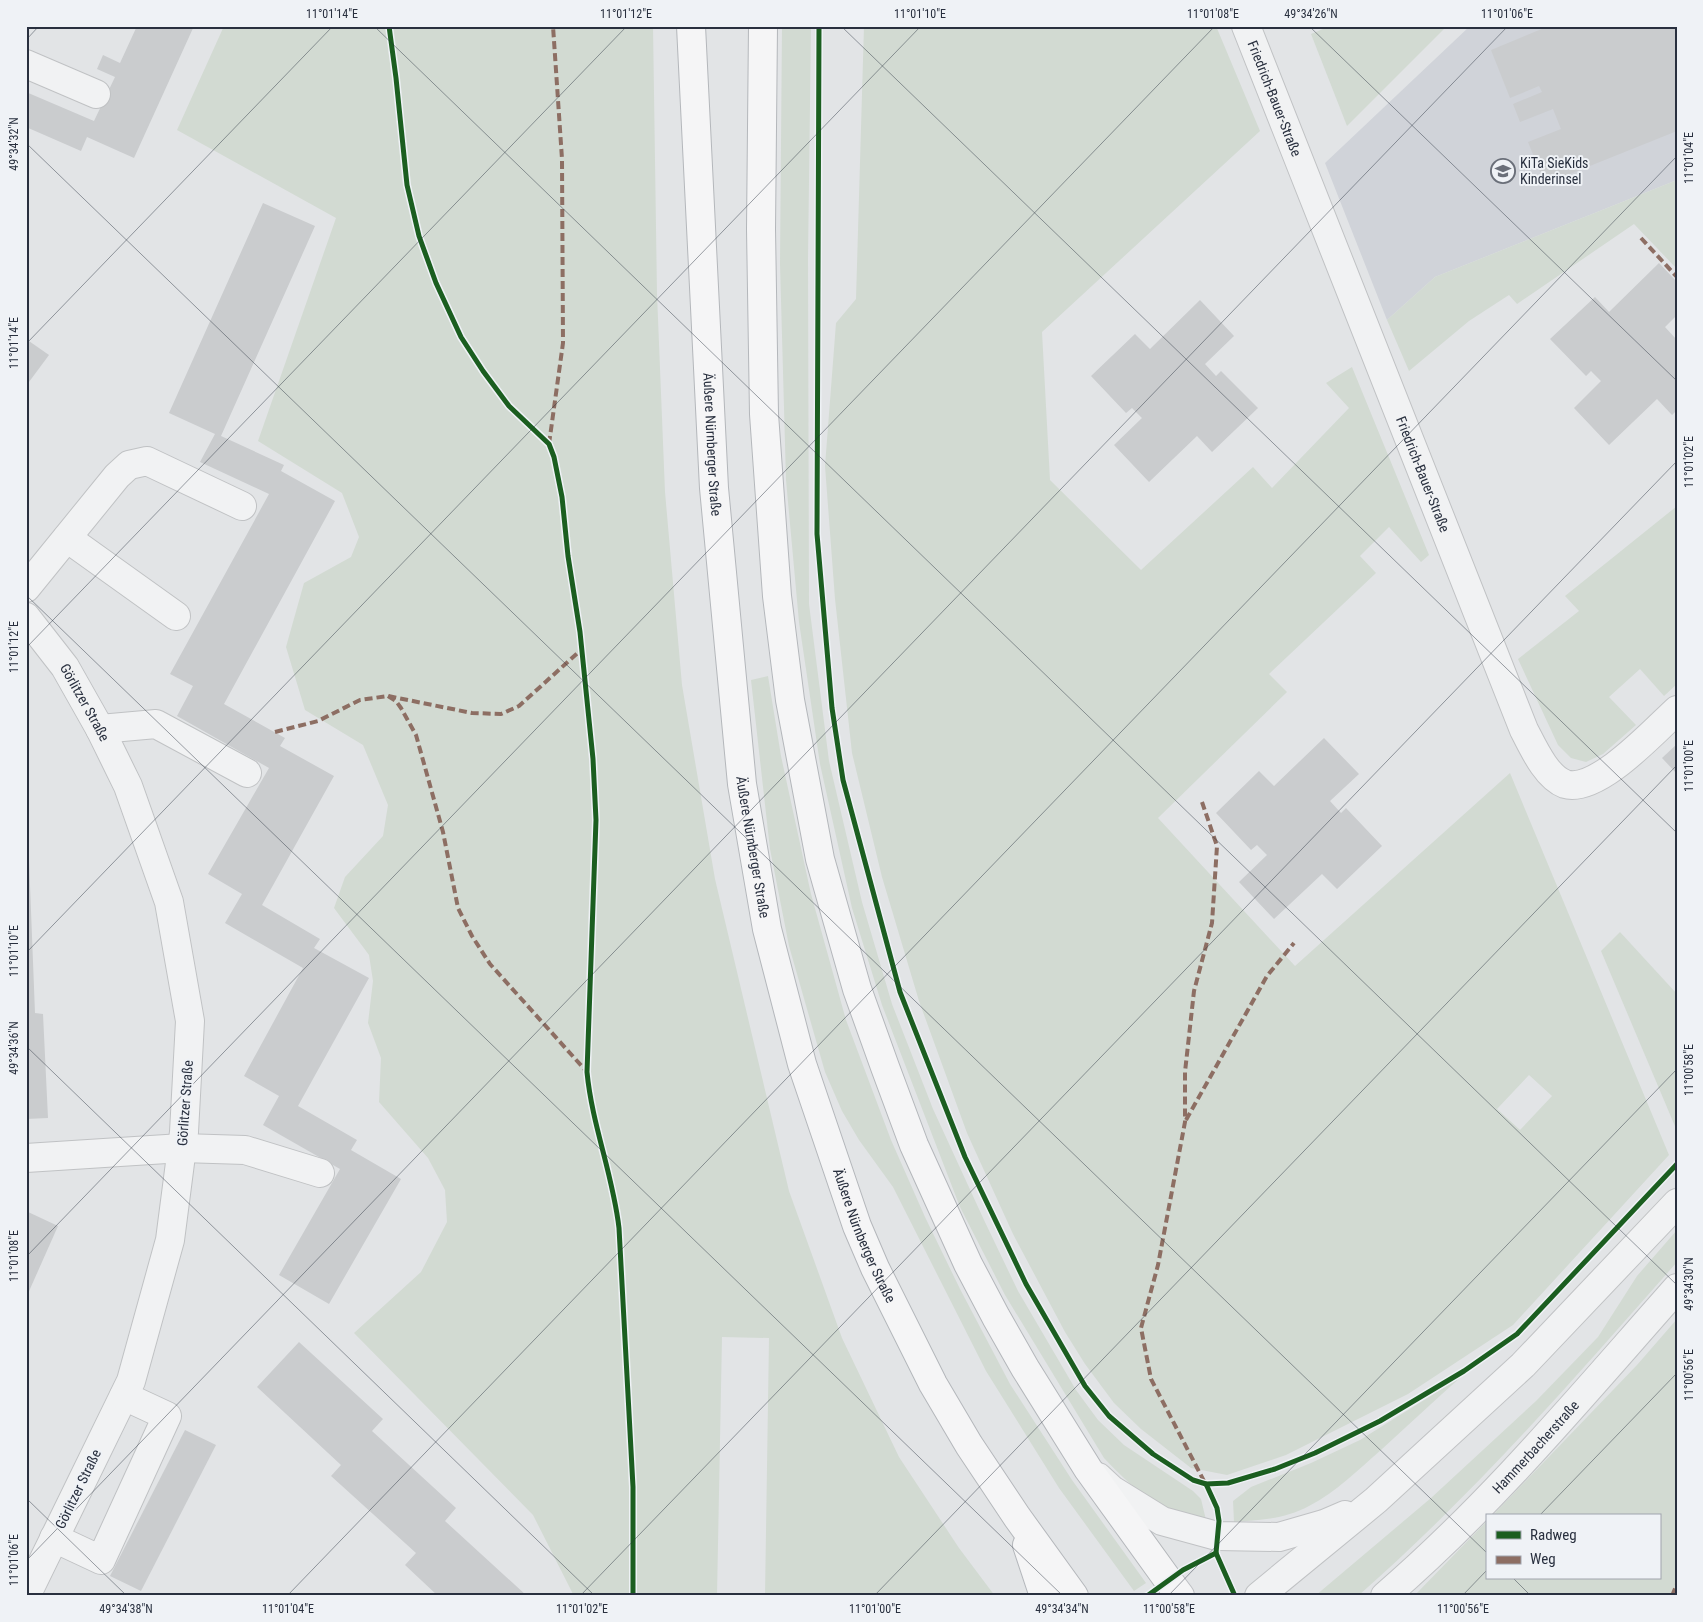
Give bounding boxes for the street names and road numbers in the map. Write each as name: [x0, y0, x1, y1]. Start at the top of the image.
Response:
street label: Friedrich-Bauer-Straße: [1245, 38, 1305, 159]
street label: Äußere Nürnberger Straße: [700, 372, 725, 517]
street label: Friedrich-Bauer-Straße: [1393, 414, 1453, 535]
street label: Görlitzer Straße: [57, 661, 113, 744]
street label: Äußere Nürnberger Straße: [733, 776, 773, 920]
street label: Görlitzer Straße: [174, 1059, 196, 1147]
street label: Äußere Nürnberger Straße: [830, 1166, 899, 1306]
street label: Hammerbacherstraße: [1489, 1397, 1582, 1497]
street label: Görlitzer Straße: [52, 1446, 104, 1531]

